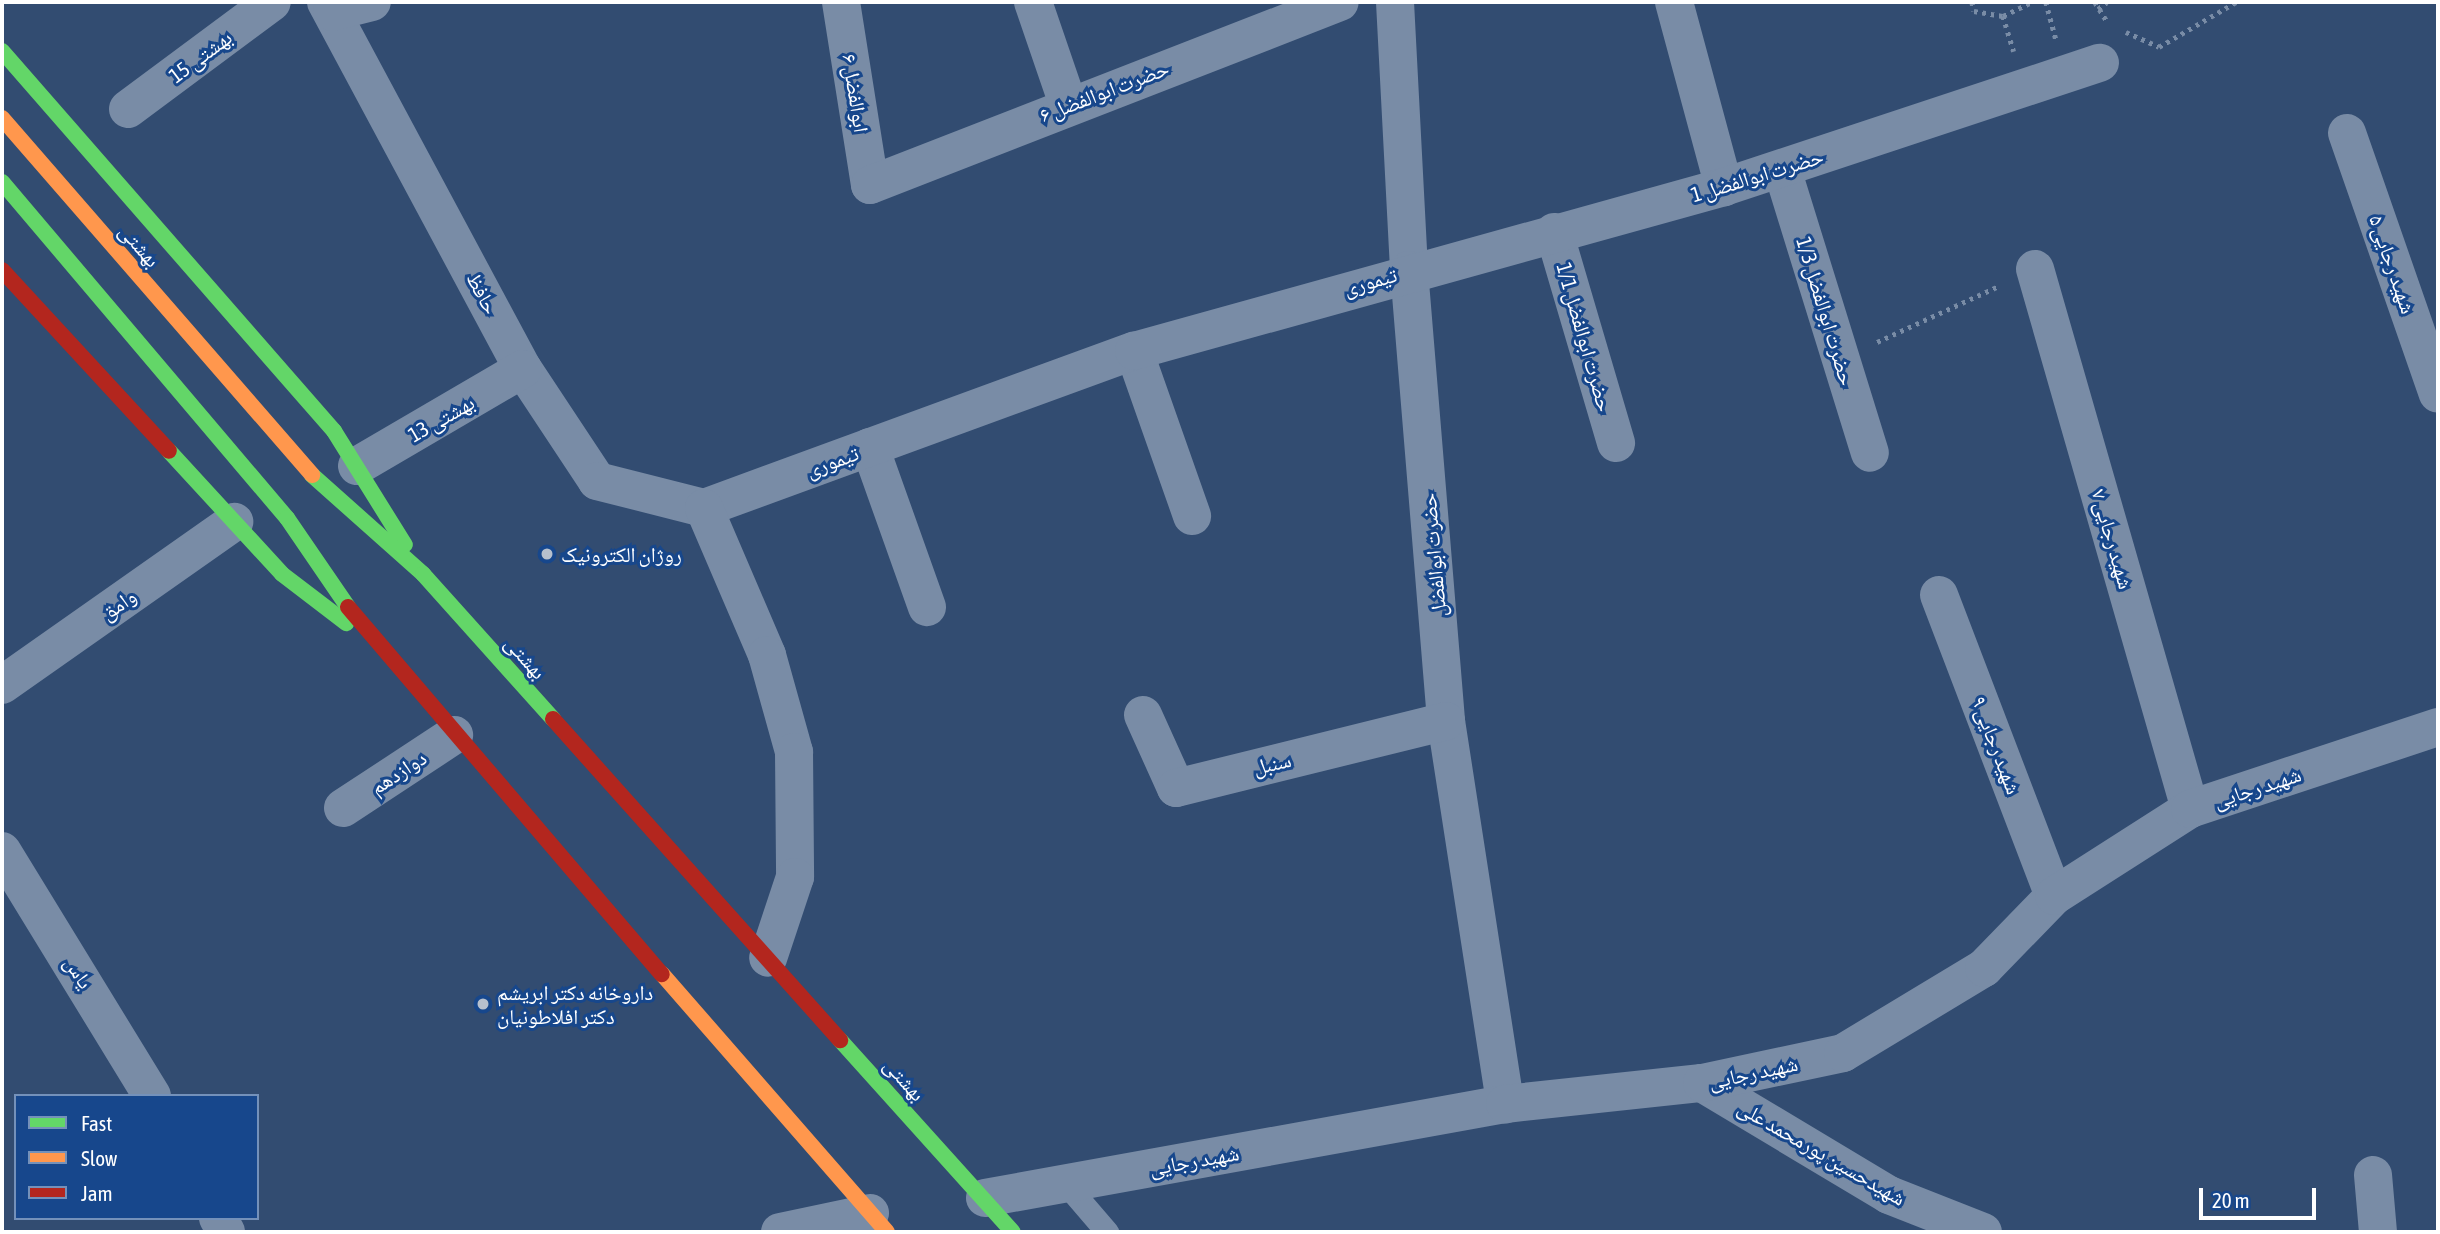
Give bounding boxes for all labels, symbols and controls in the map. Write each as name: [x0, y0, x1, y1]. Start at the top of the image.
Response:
street label: بهشتی 15: [164, 24, 236, 88]
street label: ابوالفضل ۶: [837, 52, 875, 134]
street label: حضرت ابوالفضل ۶: [1036, 55, 1172, 127]
street label: حضرت ابوالفضل 1: [1688, 143, 1826, 207]
street label: شهید رجایی ۵: [2364, 211, 2422, 317]
street label: بهشتی: [114, 218, 166, 272]
street label: حضرت ابوالفضل 1/3: [1791, 234, 1861, 388]
street label: حضرت ابوالفضل 1/1: [1552, 260, 1618, 414]
street label: تیموری: [1340, 261, 1400, 301]
street label: حافظ: [462, 268, 504, 318]
street label: بهشتی 13: [403, 389, 479, 447]
street label: تیموری: [802, 440, 862, 482]
street label: شهید رجایی ۷: [2087, 486, 2139, 592]
street label: حضرت ابوالفضل: [1415, 492, 1451, 618]
place label: روژان الکترونیک: [561, 541, 682, 567]
marker: روژان الکترونیک: [539, 546, 555, 562]
street label: وامق: [95, 583, 141, 625]
street label: بهشتی: [500, 630, 552, 684]
street label: شهید رجایی ۹: [1967, 692, 2027, 798]
street label: دوازدهم: [365, 745, 431, 799]
street label: سنبل: [1250, 746, 1294, 780]
street label: شهید رجایی: [2210, 761, 2304, 813]
street label: یاس: [59, 951, 99, 993]
place label: داروخانه دکتر ابریشم دکتر افلاطونیان: [497, 979, 653, 1029]
marker: داروخانه دکتر ابریشم دکتر افلاطونیان: [475, 996, 491, 1012]
street label: شهید رجایی: [1706, 1050, 1800, 1094]
street label: بهشتی: [879, 1052, 931, 1106]
legend: [14, 1094, 259, 1220]
street label: شهیدحسین پورمحمد علی: [1734, 1094, 1910, 1210]
text: Fast: [81, 1111, 112, 1135]
street label: شهید رجایی: [1147, 1140, 1241, 1180]
text: Slow: [81, 1146, 117, 1170]
scale bar: [2202, 1174, 2319, 1218]
text: Jam: [81, 1181, 113, 1205]
text: 20 m: [2212, 1188, 2250, 1212]

